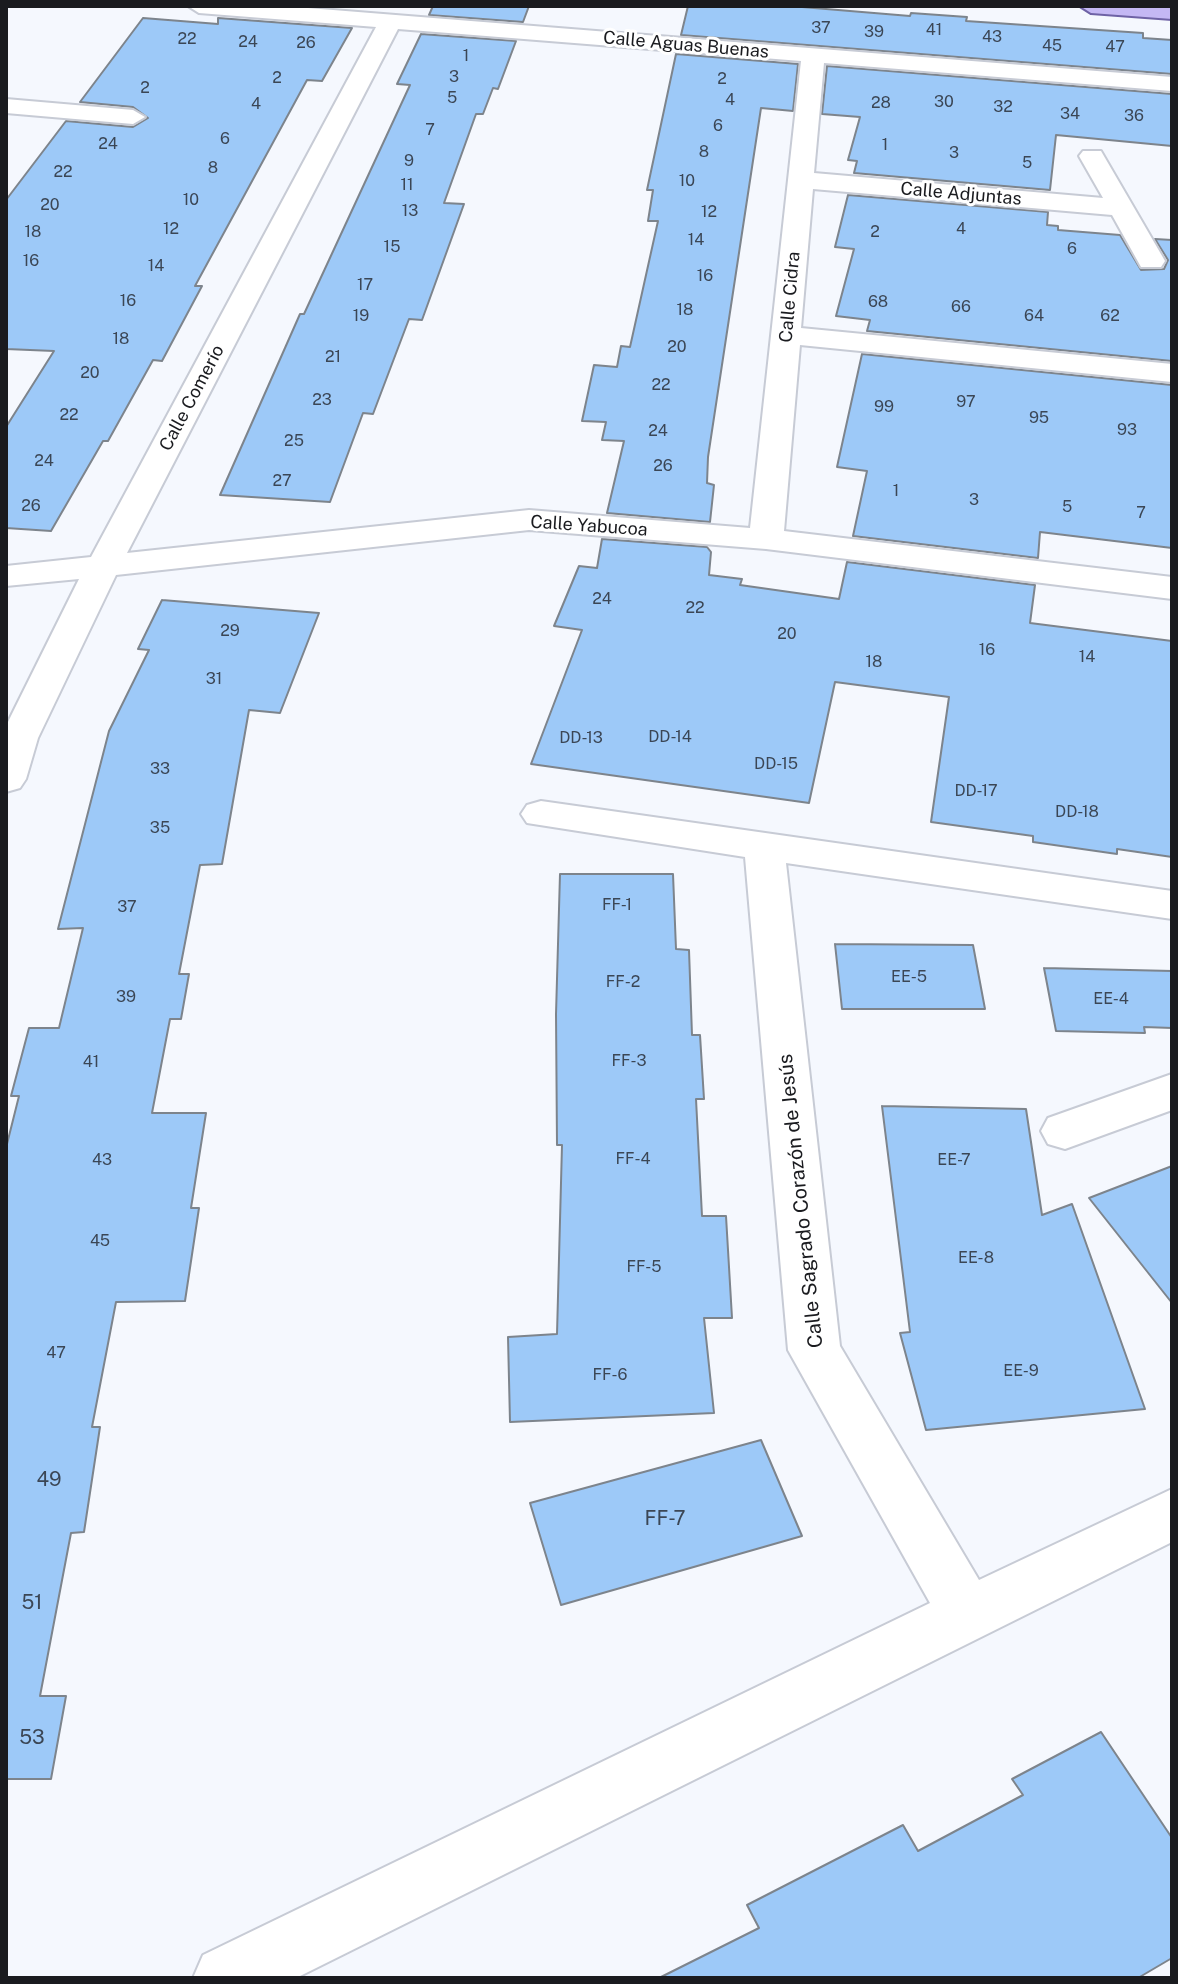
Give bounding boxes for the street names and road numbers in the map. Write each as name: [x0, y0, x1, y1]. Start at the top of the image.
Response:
street label: Calle Aguas Buenas: [602, 27, 770, 63]
street label: Calle Adjuntas: [900, 178, 1022, 210]
street label: Calle Cidra: [775, 251, 805, 343]
street label: Calle Comerío: [155, 341, 229, 455]
street label: Calle Yabucoa: [530, 511, 648, 541]
street label: Calle Sagrado Corazón de Jesús: [774, 1053, 828, 1349]

